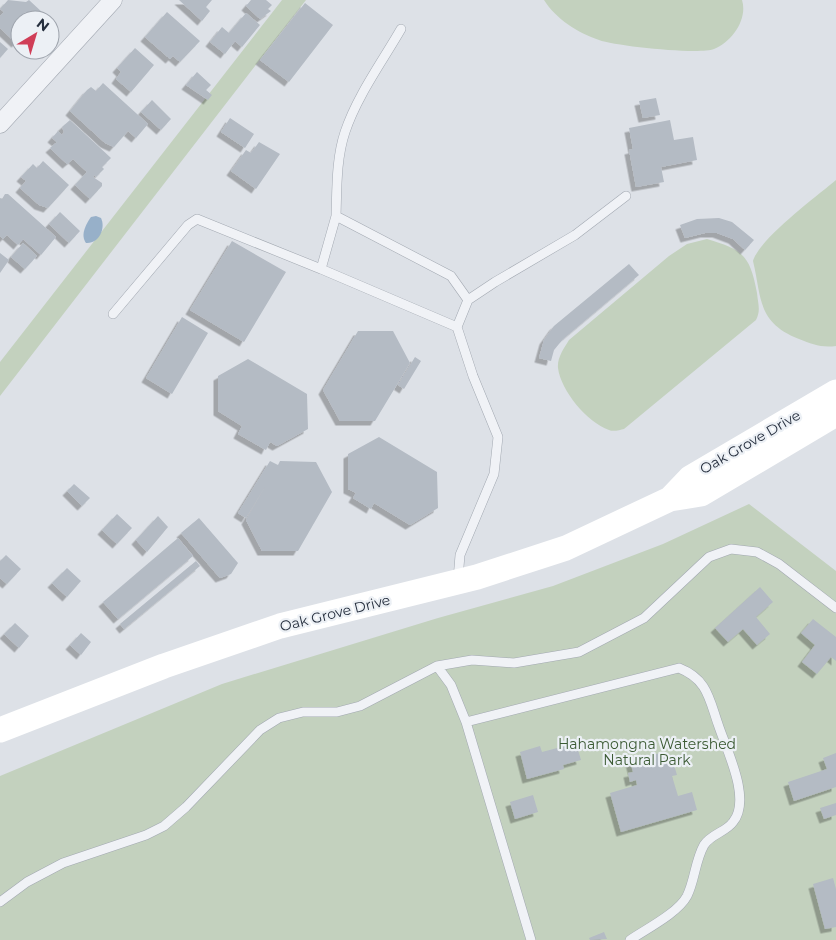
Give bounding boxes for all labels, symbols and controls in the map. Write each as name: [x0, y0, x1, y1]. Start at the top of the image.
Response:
north arrow: [10, 10, 60, 60]
text: N: [33, 14, 53, 35]
street label: Oak Grove Drive: [697, 406, 803, 478]
street label: Oak Grove Drive: [278, 591, 392, 635]
park label: Hahamongna Watershed Natural Park: [558, 735, 736, 769]

